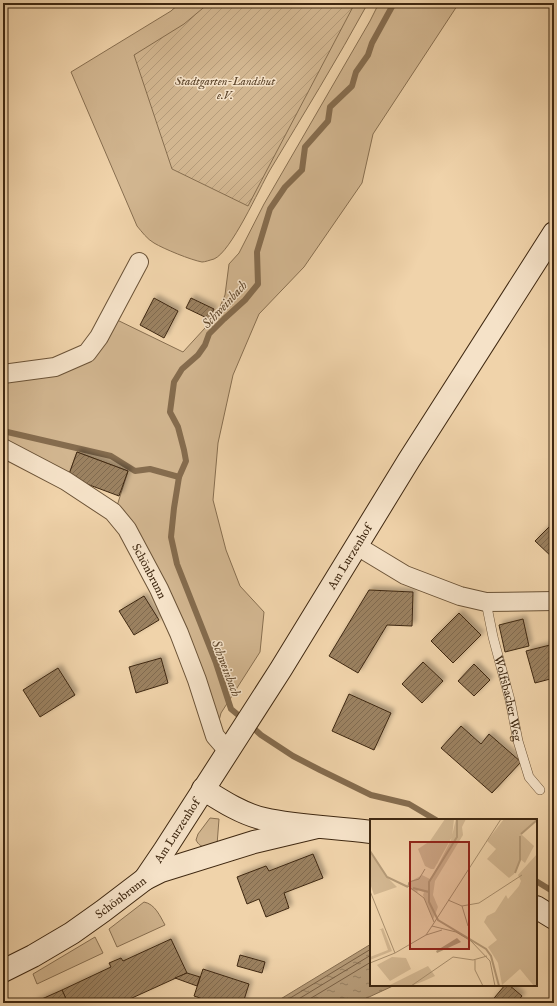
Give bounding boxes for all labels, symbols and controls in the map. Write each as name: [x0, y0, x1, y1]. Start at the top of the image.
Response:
park label: Stadtgarten-Landshut e.V.: [175, 74, 276, 103]
water label: Schweinbach: [199, 277, 252, 332]
street label: Am Lurzenhof: [324, 519, 377, 593]
street label: Schönbrunn: [128, 541, 170, 602]
water label: Schweinbach: [207, 638, 244, 700]
street label: Wolfsbacher Weg: [490, 654, 525, 743]
street label: Am Lurzenhof: [150, 794, 205, 867]
inset map: [370, 819, 537, 986]
street label: Schönbrunn: [92, 873, 150, 922]

